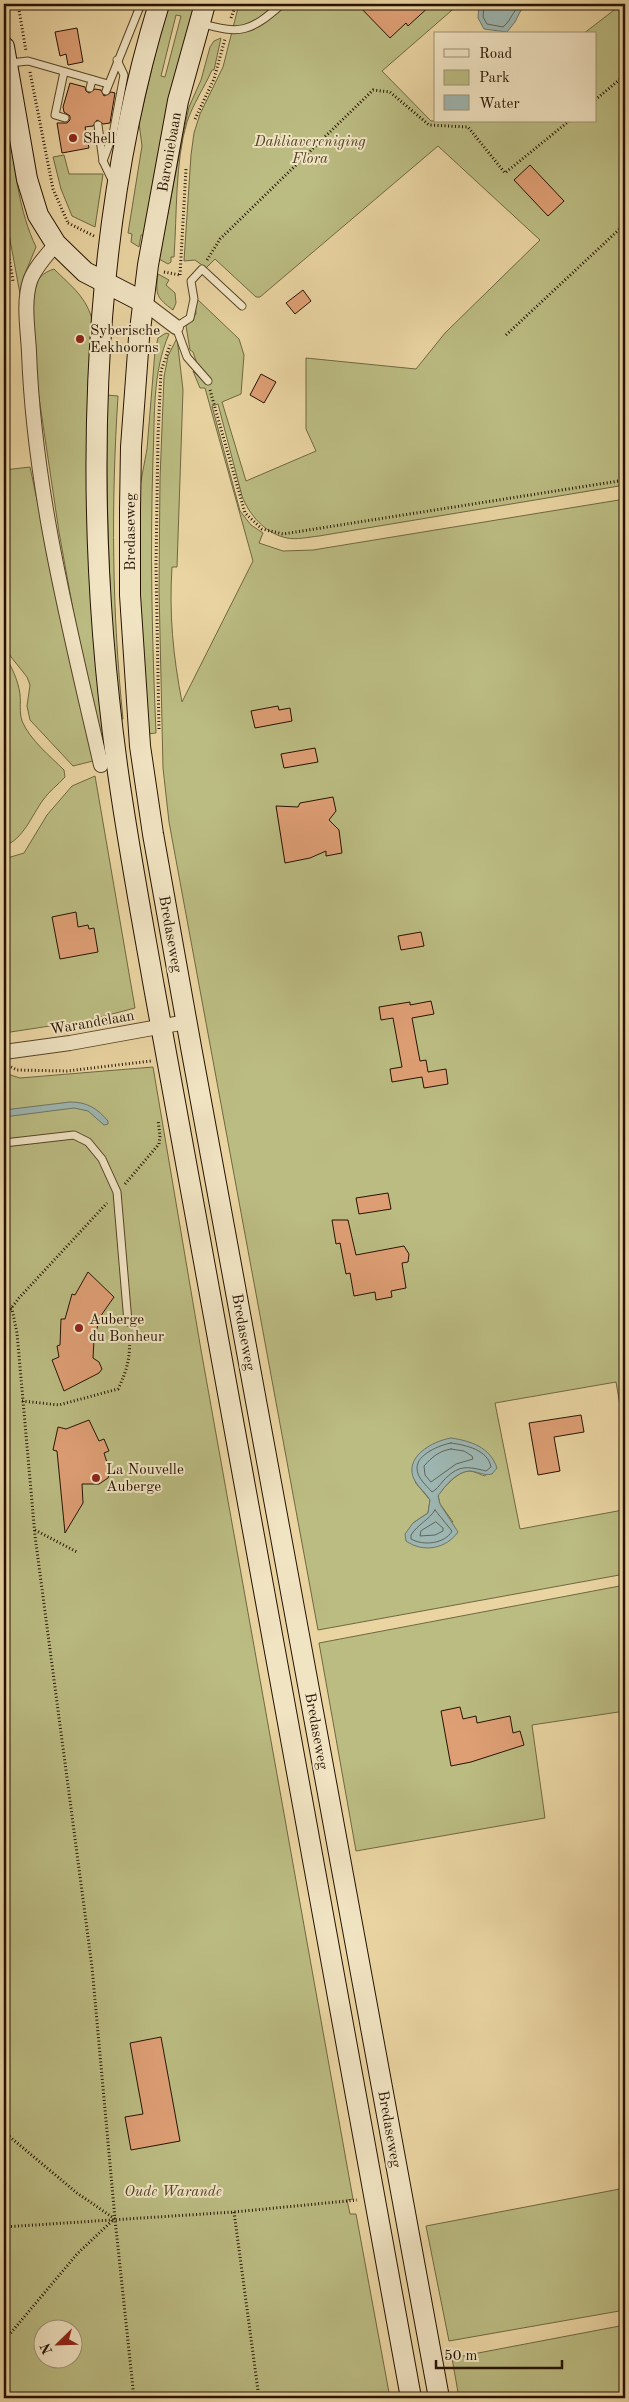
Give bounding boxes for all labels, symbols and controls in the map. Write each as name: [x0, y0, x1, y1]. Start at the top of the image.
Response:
legend: [434, 32, 596, 122]
text: Road: [479, 47, 513, 62]
text: Park: [479, 71, 510, 86]
text: Water: [479, 97, 520, 112]
street label: Baroniebaan: [156, 111, 185, 193]
marker: Shell: [67, 132, 79, 144]
place label: Shell: [83, 132, 115, 147]
park label: Dahliavereniging Flora: [253, 135, 366, 167]
place label: Syberische Eekhoorns: [90, 324, 160, 356]
marker: Syberische Eekhoorns: [74, 333, 86, 345]
street label: Bredaseweg: [124, 493, 139, 571]
street label: Bredaseweg: [155, 895, 184, 974]
street label: Warandelaan: [49, 1009, 136, 1038]
street label: Bredaseweg: [228, 1293, 257, 1372]
place label: Auberge du Bonheur: [89, 1313, 164, 1345]
marker: Auberge du Bonheur: [73, 1322, 85, 1334]
place label: La Nouvelle Auberge: [106, 1463, 184, 1495]
marker: La Nouvelle Auberge: [90, 1472, 102, 1484]
street label: Bredaseweg: [301, 1692, 330, 1771]
street label: Bredaseweg: [374, 2090, 403, 2169]
park label: Oude Warande: [124, 2185, 222, 2200]
north arrow: [32, 2320, 82, 2370]
scale bar: [436, 2337, 563, 2369]
text: N: [38, 2341, 55, 2356]
text: 50 m: [444, 2349, 478, 2364]

